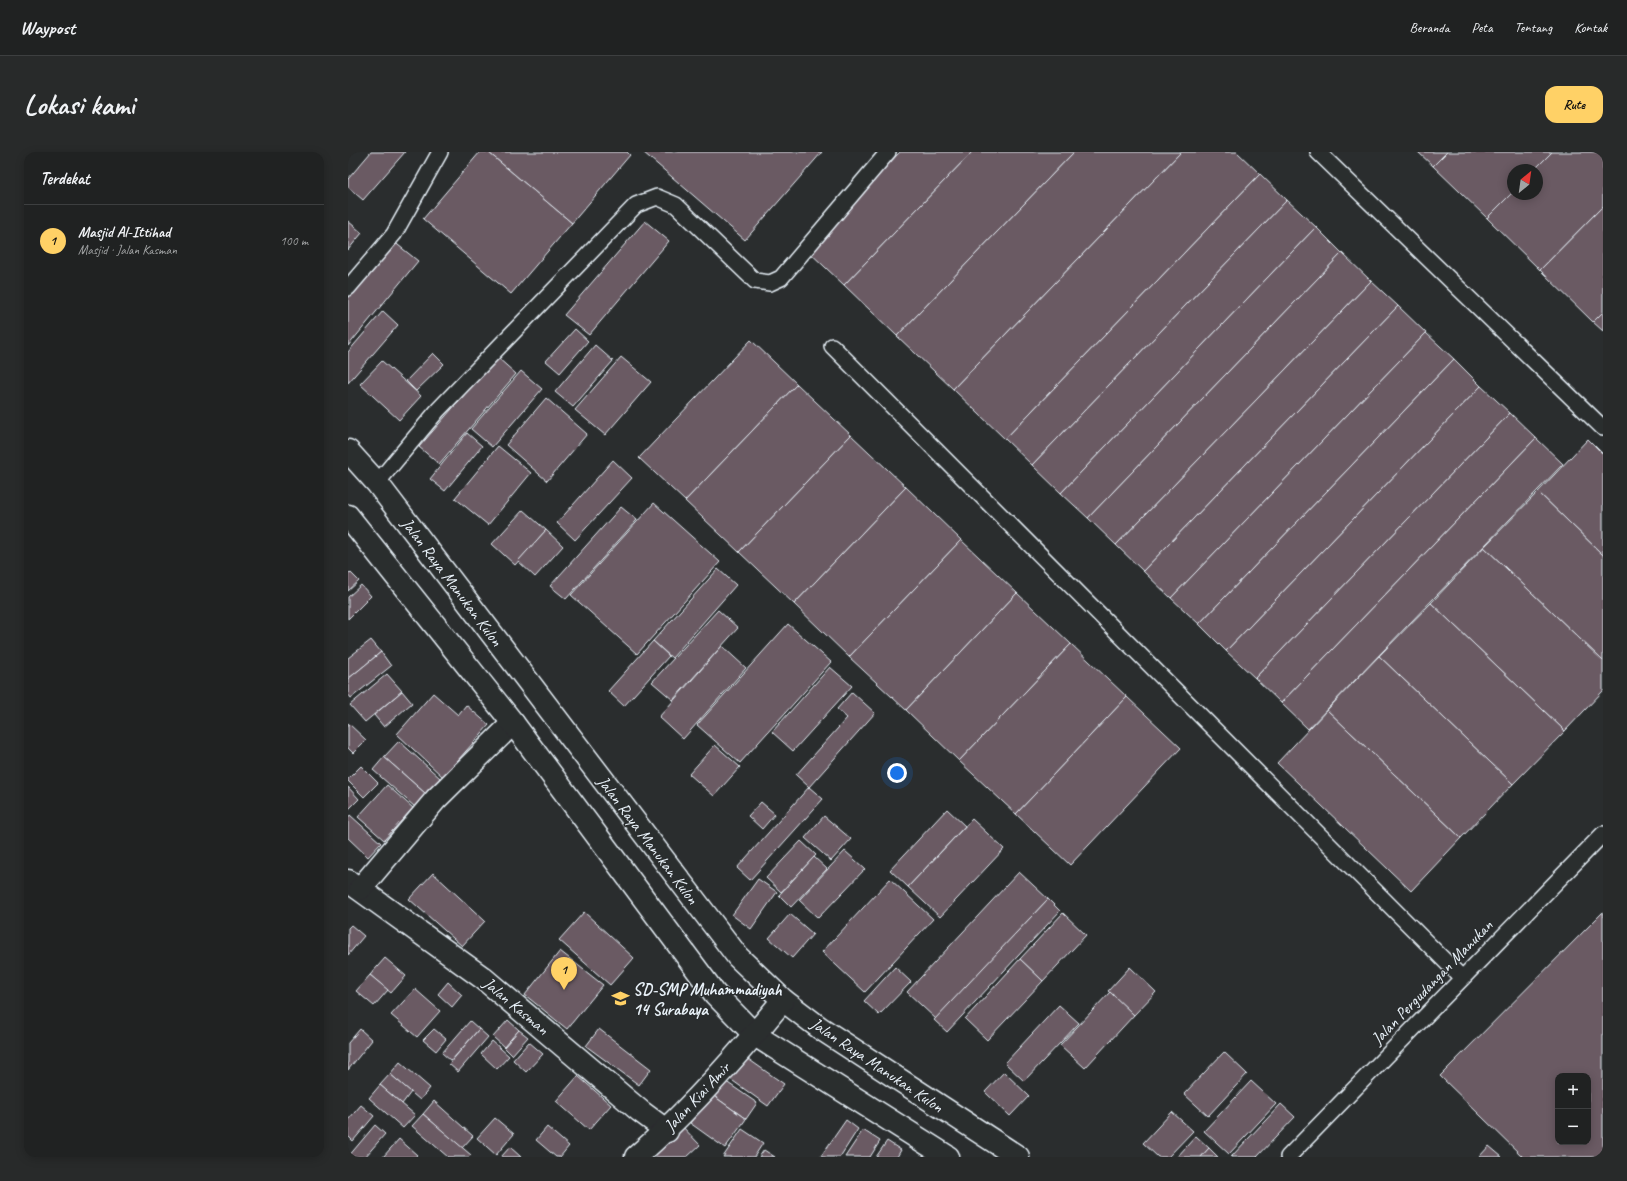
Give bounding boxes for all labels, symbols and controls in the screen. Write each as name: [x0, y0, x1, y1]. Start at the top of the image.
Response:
text: Waypost: [20, 16, 75, 40]
text: Beranda: [1410, 19, 1450, 36]
text: Peta: [1472, 19, 1493, 36]
text: Tentang: [1515, 19, 1552, 36]
text: Kontak: [1574, 19, 1607, 36]
button: Rute: [1545, 86, 1603, 123]
text: Lokasi kami: [24, 87, 134, 122]
north arrow: [1507, 164, 1543, 200]
text: Terdekat: [40, 168, 90, 189]
text: Masjid Al-Ittihad: [78, 223, 170, 242]
text: 1: [50, 233, 56, 249]
text: 100 m: [280, 233, 308, 249]
text: Masjid · Jalan Kasman: [78, 242, 177, 258]
street label: Jalan Raya Manukan Kulon: [396, 513, 507, 651]
your location: [887, 763, 907, 783]
street label: Jalan Raya Manukan Kulon: [592, 771, 703, 909]
street label: Jalan Pergudangan Manukan: [1366, 915, 1497, 1050]
pin: 1: [551, 957, 577, 990]
street label: Jalan Kasman: [478, 972, 553, 1040]
place label: SD-SMP Muhammadiyah 14 Surabaya: [633, 979, 783, 1020]
school or university icon: SD-SMP Muhammadiyah 14 Surabaya: [610, 989, 630, 1009]
street label: Jalan Raya Manukan Kulon: [806, 1012, 948, 1117]
street label: Jalan Kiai Amir: [659, 1056, 736, 1137]
map controls: [1555, 1073, 1591, 1145]
button: +: [1555, 1073, 1591, 1109]
button: −: [1555, 1109, 1591, 1145]

